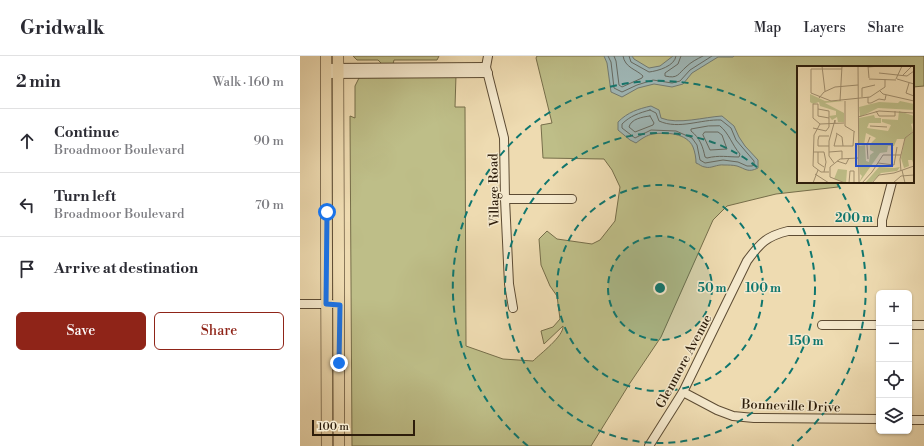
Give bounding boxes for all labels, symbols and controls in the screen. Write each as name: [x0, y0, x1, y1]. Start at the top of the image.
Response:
text: Gridwalk: [20, 16, 104, 40]
text: Map: [754, 19, 781, 37]
text: Layers: [803, 19, 846, 37]
text: Share: [868, 19, 904, 37]
inset map: [797, 66, 914, 183]
text: 2 min: [16, 71, 61, 93]
text: Walk · 160 m: [213, 74, 284, 90]
text: Continue: [54, 123, 119, 142]
icon: ahead: [16, 130, 38, 152]
text: 90 m: [253, 133, 284, 149]
text: Broadmoor Boulevard: [54, 142, 184, 158]
street label: Village Road: [485, 153, 503, 228]
text: Turn left: [54, 187, 116, 206]
icon: left: [16, 194, 38, 216]
text: 70 m: [255, 197, 284, 213]
route start: [318, 203, 336, 221]
text: Broadmoor Boulevard: [54, 206, 184, 222]
text: 200 m: [835, 211, 873, 226]
icon: arrive: [16, 258, 38, 280]
text: Arrive at destination: [54, 259, 198, 278]
centre of rings: [653, 281, 667, 295]
text: 50 m: [697, 281, 727, 296]
text: 100 m: [745, 281, 781, 296]
map controls: [876, 290, 912, 434]
button: +: [876, 290, 912, 326]
street label: Glenmore Avenue: [652, 311, 716, 411]
button: Save: [16, 312, 146, 350]
button: Share: [154, 312, 284, 350]
button: −: [876, 326, 912, 362]
text: 150 m: [789, 334, 823, 349]
route end: [330, 354, 348, 372]
button: locate: [876, 362, 912, 398]
street label: Bonneville Drive: [740, 396, 841, 416]
button: layers: [876, 398, 912, 434]
scale bar: [312, 418, 415, 437]
text: 100 m: [318, 420, 349, 434]

